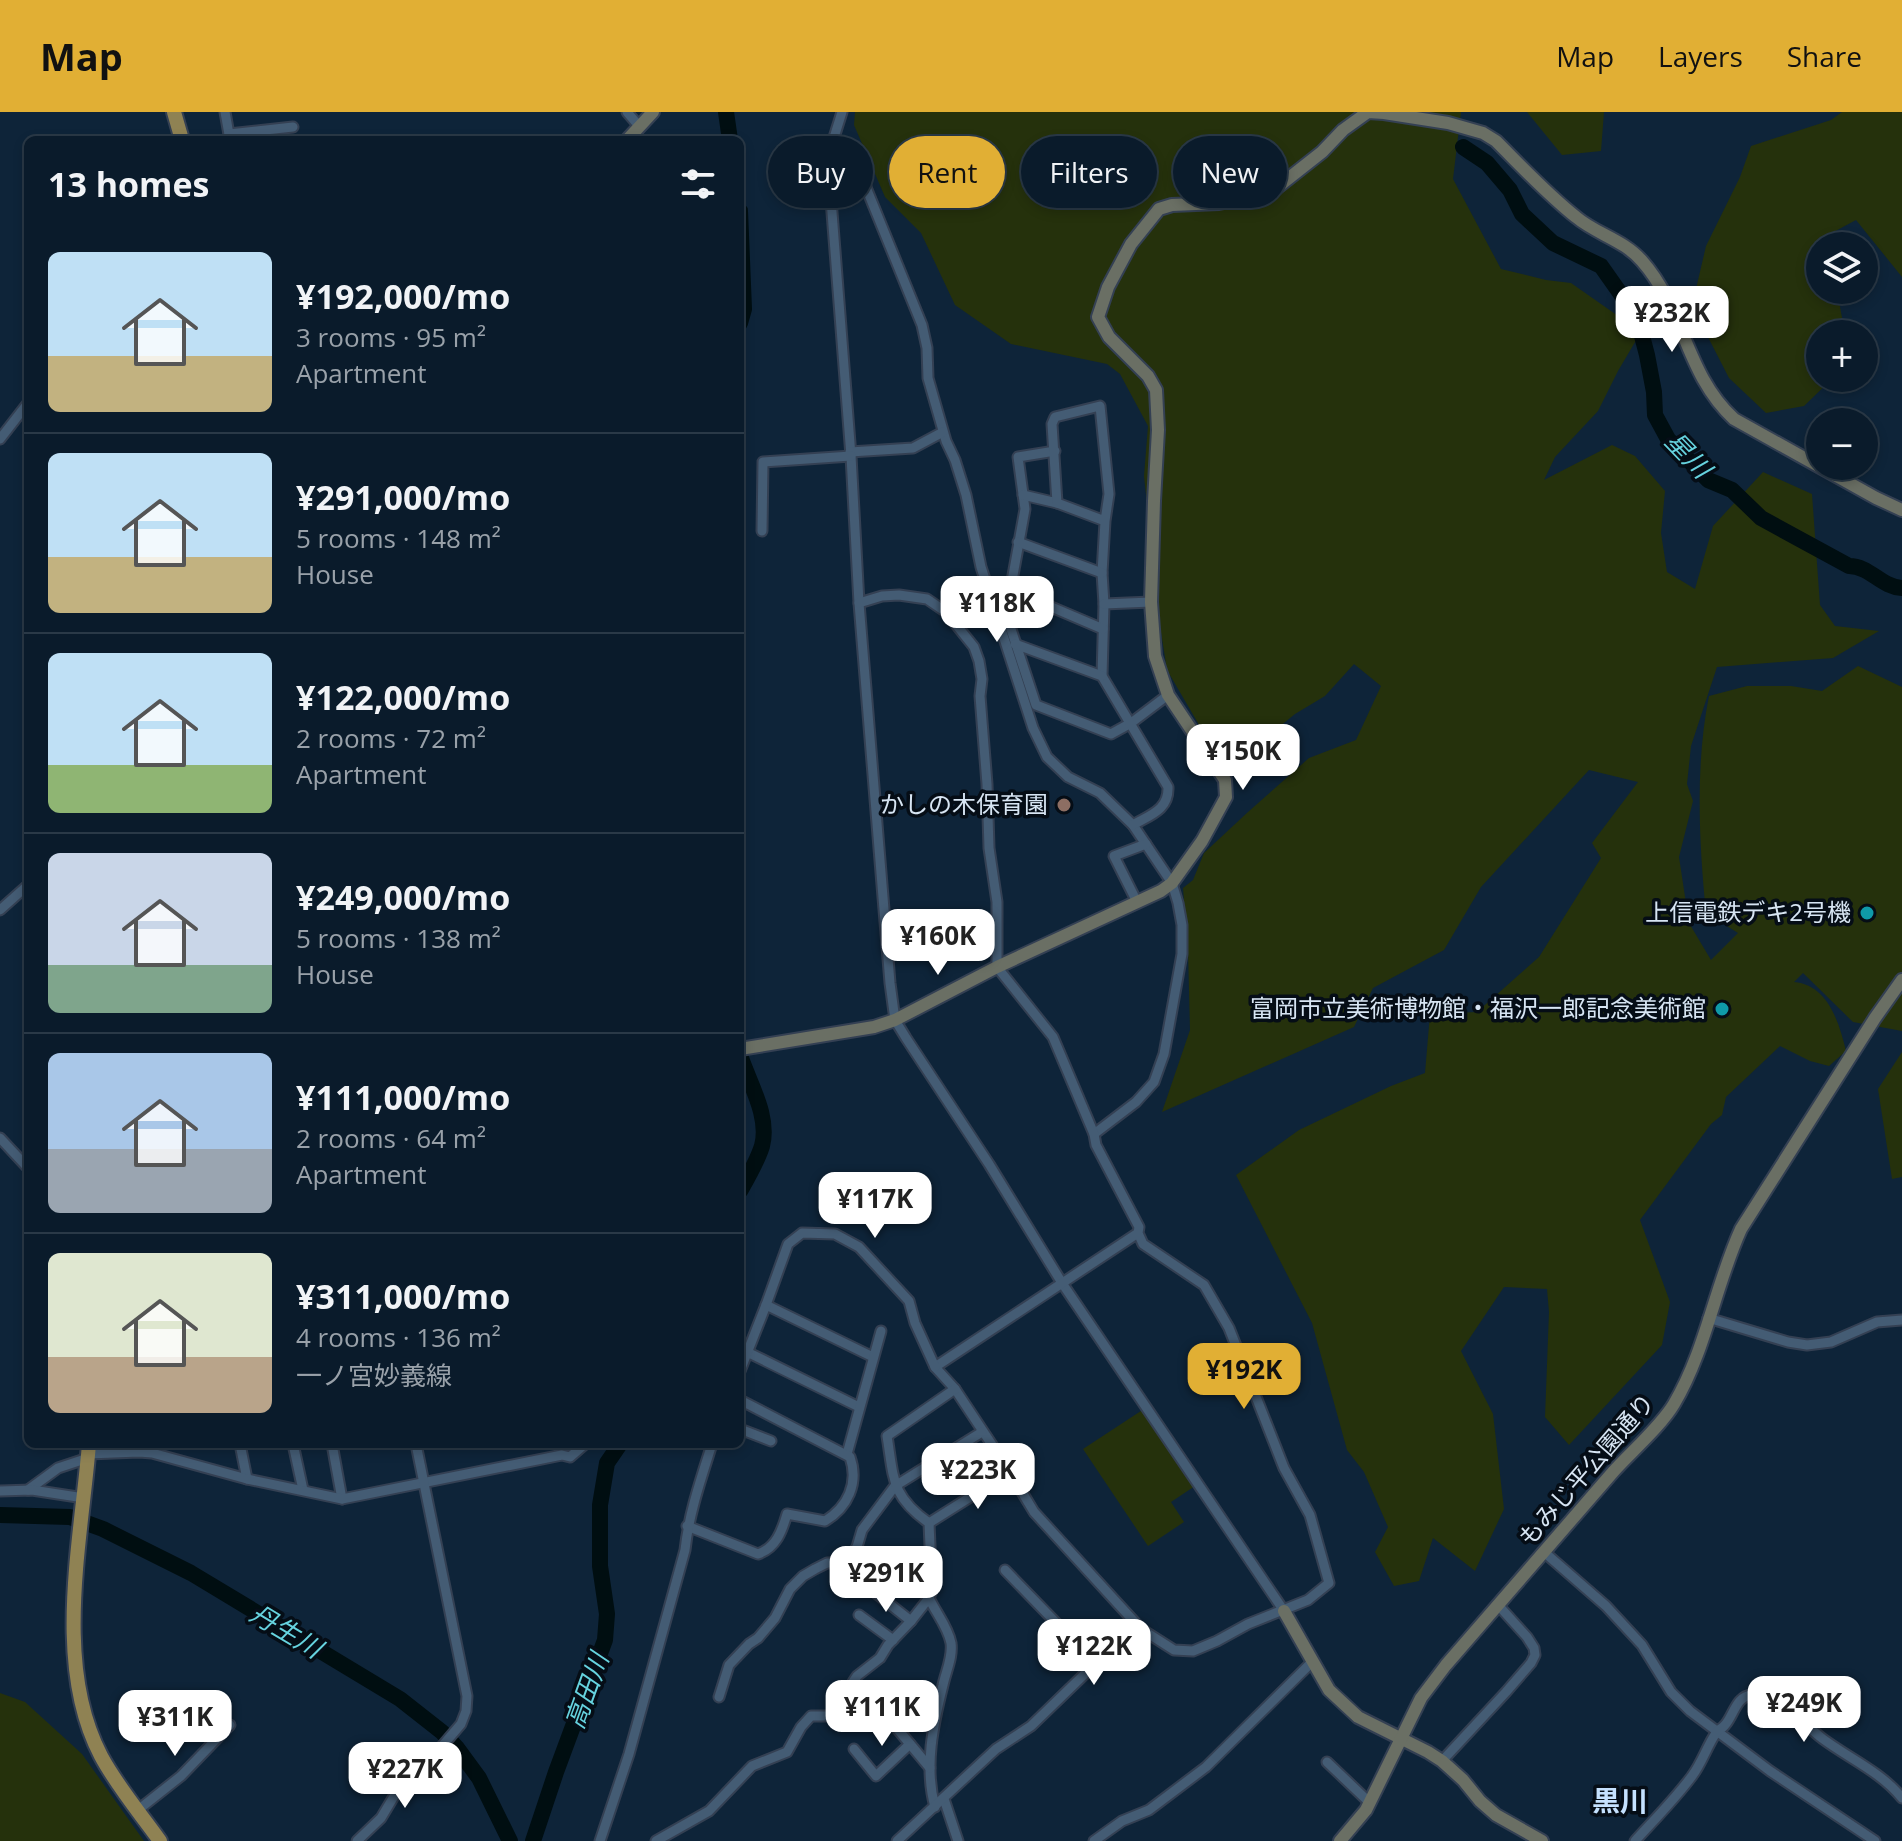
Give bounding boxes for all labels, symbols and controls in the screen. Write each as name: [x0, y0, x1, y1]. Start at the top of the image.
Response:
text: Map: [40, 30, 123, 82]
text: Map: [1556, 37, 1614, 75]
text: Layers: [1658, 37, 1743, 75]
text: Share: [1787, 37, 1862, 75]
chip: Buy: [768, 136, 873, 208]
chip: Rent: [889, 136, 1005, 208]
chip: Filters: [1021, 136, 1157, 208]
chip: New: [1173, 136, 1287, 208]
text: 13 homes: [48, 161, 209, 207]
icon: filters: [676, 162, 720, 206]
map controls: [1806, 232, 1878, 480]
button: layers: [1806, 232, 1878, 304]
text: ¥192,000/mo: [296, 273, 510, 319]
icon: home: [112, 284, 208, 380]
pin: ¥232K: [1616, 286, 1728, 354]
text: ¥232K: [1634, 294, 1710, 330]
text: 3 rooms · 95 m²: [296, 319, 486, 355]
button: +: [1806, 320, 1878, 392]
text: Apartment: [296, 355, 427, 391]
button: −: [1806, 408, 1878, 480]
water label: 星川: [1658, 423, 1722, 488]
text: ¥291,000/mo: [296, 474, 510, 520]
icon: home: [112, 485, 208, 581]
text: 5 rooms · 148 m²: [296, 520, 501, 556]
text: House: [296, 556, 374, 592]
pin: ¥118K: [941, 576, 1053, 644]
text: ¥118K: [959, 584, 1035, 620]
text: ¥122,000/mo: [296, 674, 510, 720]
icon: home: [112, 685, 208, 781]
text: 2 rooms · 72 m²: [296, 720, 486, 756]
pin: ¥150K: [1187, 724, 1299, 792]
text: ¥150K: [1205, 732, 1281, 768]
text: Apartment: [296, 756, 427, 792]
place label: かしの木保育園: [880, 787, 1048, 820]
marker: かしの木保育園: [1055, 796, 1073, 814]
text: ¥249,000/mo: [296, 874, 510, 920]
icon: home: [112, 885, 208, 981]
place label: 上信電鉄デキ2号機: [1645, 895, 1851, 928]
marker: 上信電鉄デキ2号機: [1858, 904, 1876, 922]
pin: ¥160K: [882, 909, 994, 977]
text: ¥160K: [900, 917, 976, 953]
text: 5 rooms · 138 m²: [296, 920, 501, 956]
text: House: [296, 956, 374, 992]
place label: 富岡市立美術博物館・福沢一郎記念美術館: [1250, 991, 1706, 1024]
marker: 富岡市立美術博物館・福沢一郎記念美術館: [1713, 1000, 1731, 1018]
text: ¥111,000/mo: [296, 1074, 510, 1120]
icon: home: [112, 1085, 208, 1181]
text: 2 rooms · 64 m²: [296, 1120, 486, 1156]
text: Apartment: [296, 1156, 427, 1192]
pin: ¥117K: [819, 1172, 931, 1240]
text: ¥117K: [837, 1180, 913, 1216]
text: ¥311,000/mo: [296, 1273, 510, 1319]
icon: home: [112, 1285, 208, 1381]
text: 4 rooms · 136 m²: [296, 1319, 501, 1355]
pin: ¥192K: [1188, 1343, 1300, 1411]
text: ¥192K: [1206, 1351, 1282, 1387]
text: 一ノ宮妙義線: [296, 1357, 452, 1393]
street label: もみじ平公園通り: [1510, 1386, 1661, 1552]
pin: ¥223K: [922, 1443, 1034, 1511]
text: ¥223K: [940, 1451, 1016, 1487]
pin: ¥291K: [830, 1546, 942, 1614]
text: ¥291K: [848, 1554, 924, 1590]
water label: 丹生川: [244, 1595, 332, 1667]
pin: ¥122K: [1038, 1619, 1150, 1687]
text: ¥122K: [1056, 1627, 1132, 1663]
water label: 高田川: [556, 1645, 617, 1733]
pin: ¥249K: [1748, 1676, 1860, 1744]
pin: ¥111K: [826, 1680, 938, 1748]
text: ¥249K: [1766, 1684, 1842, 1720]
text: ¥111K: [844, 1688, 920, 1724]
pin: ¥311K: [119, 1690, 231, 1758]
text: ¥311K: [137, 1698, 213, 1734]
pin: ¥227K: [349, 1742, 461, 1810]
text: ¥227K: [367, 1750, 443, 1786]
district label: 黒川: [1592, 1781, 1648, 1819]

